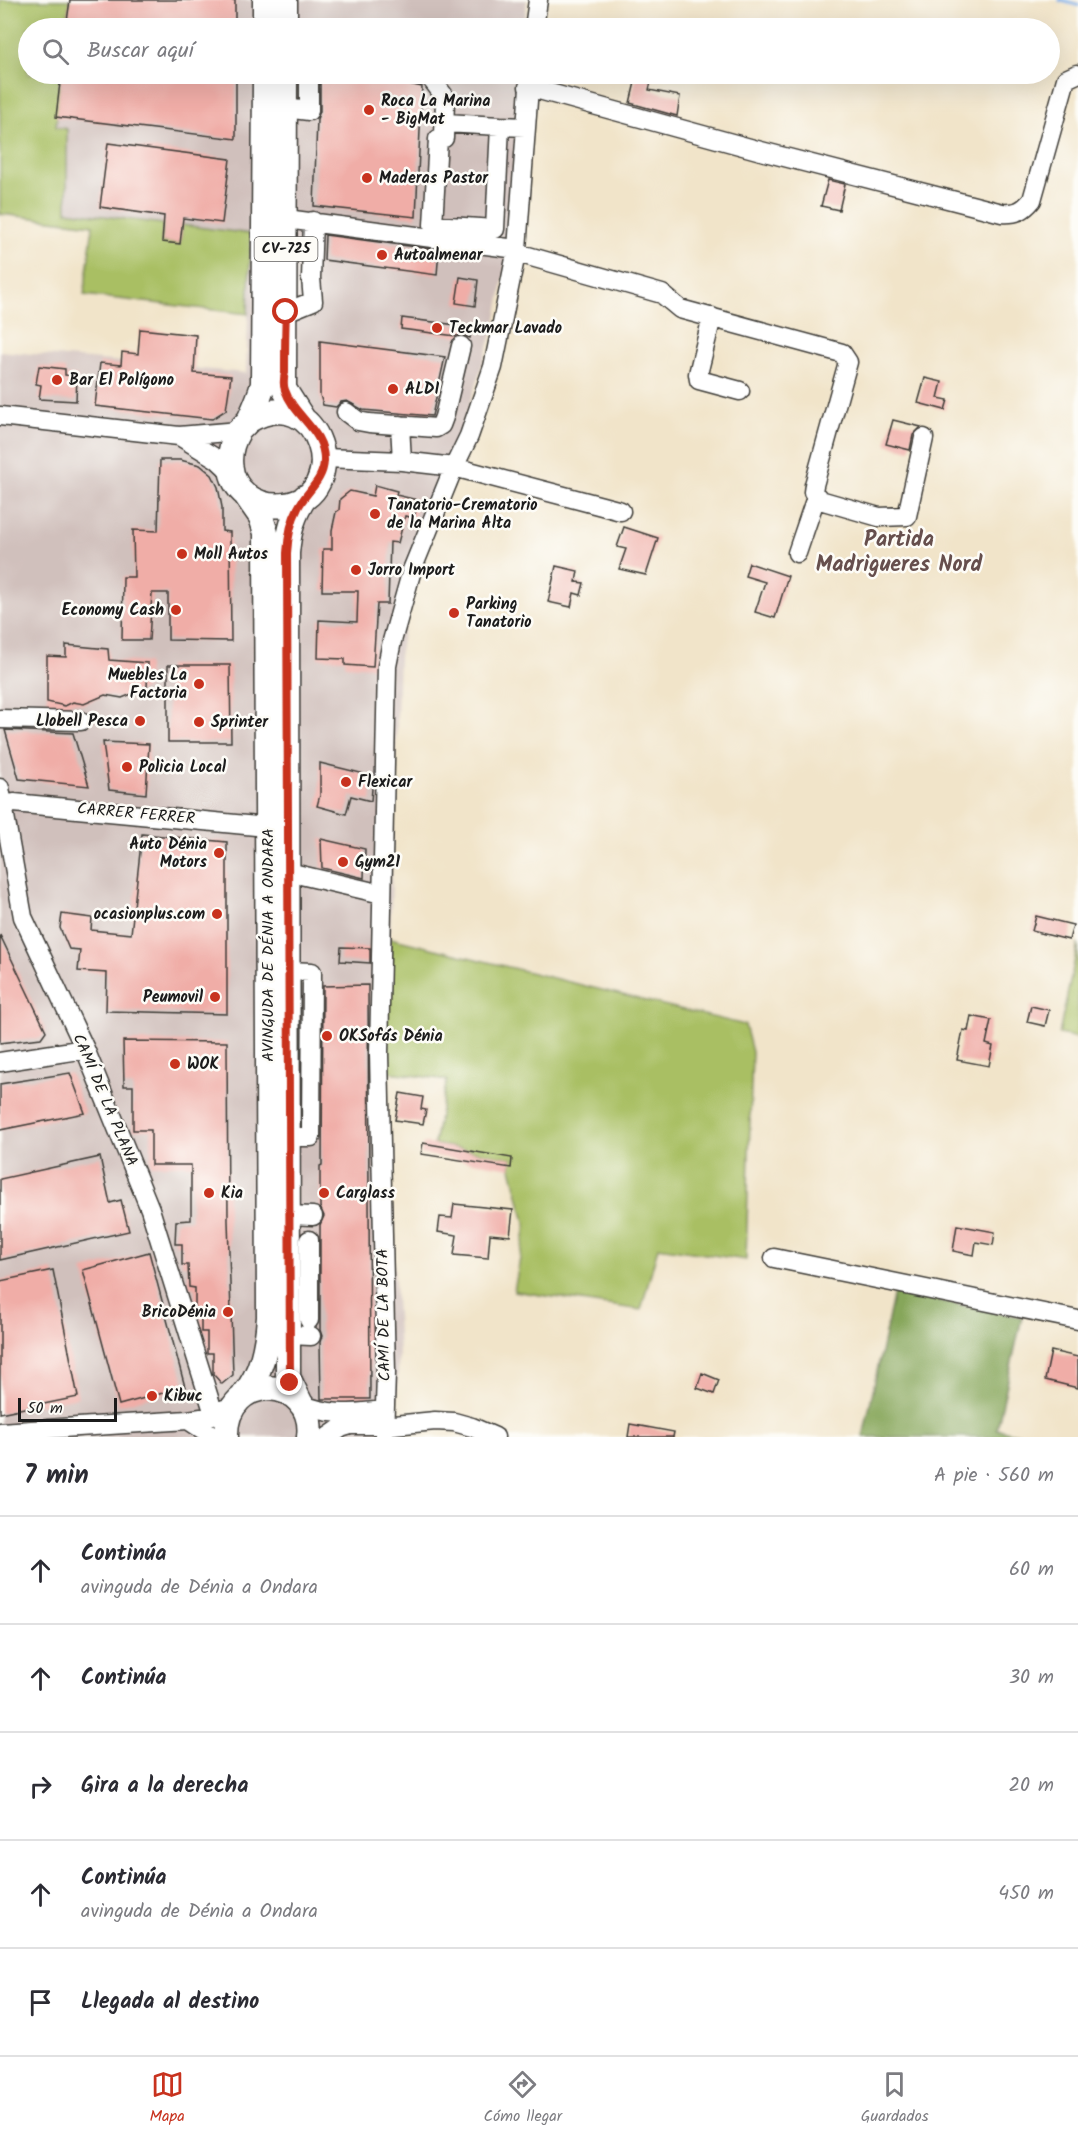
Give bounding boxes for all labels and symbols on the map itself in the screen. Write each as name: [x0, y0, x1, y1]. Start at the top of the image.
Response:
place label: Roca La Marina - BigMat: [381, 89, 490, 132]
marker: Roca La Marina - BigMat: [362, 103, 376, 117]
place label: Maderas Pastor: [379, 166, 489, 191]
marker: Maderas Pastor: [360, 171, 374, 185]
road number: CV-725: [254, 237, 318, 261]
place label: Autoalmenar: [394, 243, 484, 268]
marker: Autoalmenar: [375, 248, 389, 262]
route start: [272, 298, 298, 324]
place label: Teckmar Lavado: [449, 316, 562, 341]
marker: Teckmar Lavado: [430, 321, 444, 335]
place label: Bar El Polígono: [69, 368, 174, 393]
marker: Bar El Polígono: [50, 373, 64, 387]
place label: ALDI: [405, 377, 439, 402]
marker: ALDI: [386, 382, 400, 396]
place label: Tanatorio-Crematorio de la Marina Alta: [387, 493, 538, 536]
marker: Tanatorio-Crematorio de la Marina Alta: [368, 507, 382, 521]
district label: Partida Madrigueres Nord: [816, 523, 983, 583]
place label: Moll Autos: [194, 542, 268, 567]
marker: Moll Autos: [175, 547, 189, 561]
place label: Jorro Import: [368, 558, 456, 583]
marker: Jorro Import: [349, 563, 363, 577]
place label: Parking Tanatorio: [466, 592, 532, 635]
place label: Economy Cash: [62, 598, 164, 623]
marker: Economy Cash: [169, 603, 183, 617]
marker: Parking Tanatorio: [447, 606, 461, 620]
place label: Muebles La Factoria: [108, 663, 187, 706]
marker: Muebles La Factoria: [192, 677, 206, 691]
place label: Llobell Pesca: [36, 709, 128, 734]
place label: Sprinter: [211, 710, 269, 735]
marker: Llobell Pesca: [133, 714, 147, 728]
marker: Sprinter: [192, 715, 206, 729]
place label: Policia Local: [139, 755, 227, 780]
marker: Policia Local: [120, 760, 134, 774]
place label: Flexicar: [358, 770, 413, 795]
marker: Flexicar: [339, 775, 353, 789]
street label: CARRER FERRER: [76, 796, 196, 832]
street label: AVINGUDA DE DÉNIA A ONDARA: [256, 828, 281, 1062]
place label: Auto Dénia Motors: [129, 832, 208, 875]
marker: Auto Dénia Motors: [212, 846, 226, 860]
place label: Gym21: [355, 850, 400, 875]
marker: Gym21: [336, 855, 350, 869]
place label: ocasionplus.com: [94, 902, 205, 927]
marker: ocasionplus.com: [210, 907, 224, 921]
place label: Peumovil: [143, 985, 204, 1010]
marker: Peumovil: [208, 990, 222, 1004]
place label: OKSofás Dénia: [339, 1024, 443, 1049]
marker: OKSofás Dénia: [320, 1029, 334, 1043]
street label: CAMÍ DE LA PLANA: [66, 1030, 144, 1170]
place label: WOK: [187, 1052, 219, 1077]
marker: WOK: [168, 1057, 182, 1071]
place label: Kia: [221, 1181, 243, 1206]
place label: Carglass: [336, 1181, 395, 1206]
marker: Kia: [202, 1186, 216, 1200]
marker: Carglass: [317, 1186, 331, 1200]
street label: CAMÍ DE LA BOTA: [370, 1248, 398, 1381]
place label: BricoDénia: [142, 1300, 216, 1325]
marker: BricoDénia: [221, 1305, 235, 1319]
route end: [276, 1369, 302, 1395]
place label: Kibuc: [164, 1384, 202, 1409]
marker: Kibuc: [145, 1389, 159, 1403]
scale bar: [18, 1395, 117, 1422]

